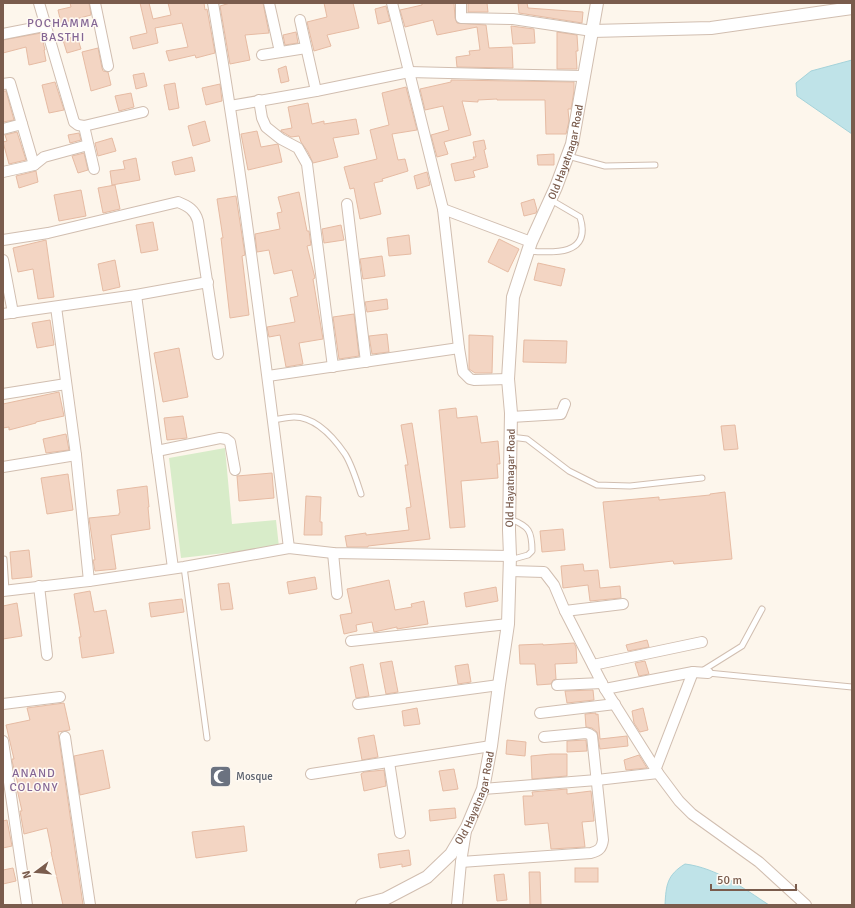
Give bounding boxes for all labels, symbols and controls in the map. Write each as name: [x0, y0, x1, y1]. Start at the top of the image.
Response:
district label: POCHAMMA BASTHI: [27, 16, 99, 45]
street label: Old Hayatnagar Road: [545, 103, 586, 202]
street label: Old Hayatnagar Road: [503, 428, 518, 528]
street label: Old Hayatnagar Road: [452, 750, 497, 847]
mosque icon: Mosque: [207, 763, 233, 789]
district label: ANAND COLONY: [9, 766, 59, 795]
place label: Mosque: [236, 770, 273, 783]
north arrow: [16, 852, 56, 892]
scale bar: [711, 866, 796, 892]
text: N: [20, 869, 34, 880]
text: 50 m: [717, 873, 742, 888]

